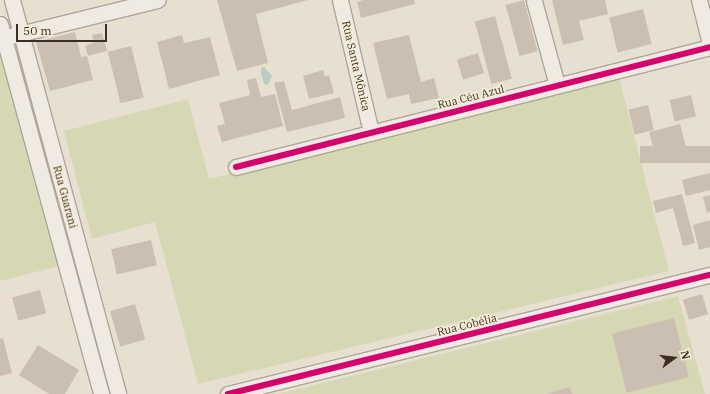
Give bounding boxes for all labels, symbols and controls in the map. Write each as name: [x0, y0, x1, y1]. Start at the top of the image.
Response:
scale bar: [18, 16, 109, 42]
street label: Rua Santa Mônica: [339, 19, 373, 113]
text: 50 m: [23, 23, 52, 38]
street label: Rua Céu Azul: [436, 82, 506, 112]
street label: Rua Guarani: [50, 164, 80, 230]
street label: Rua Cobélia: [436, 311, 498, 339]
north arrow: [654, 338, 694, 378]
text: N: [678, 349, 693, 361]

